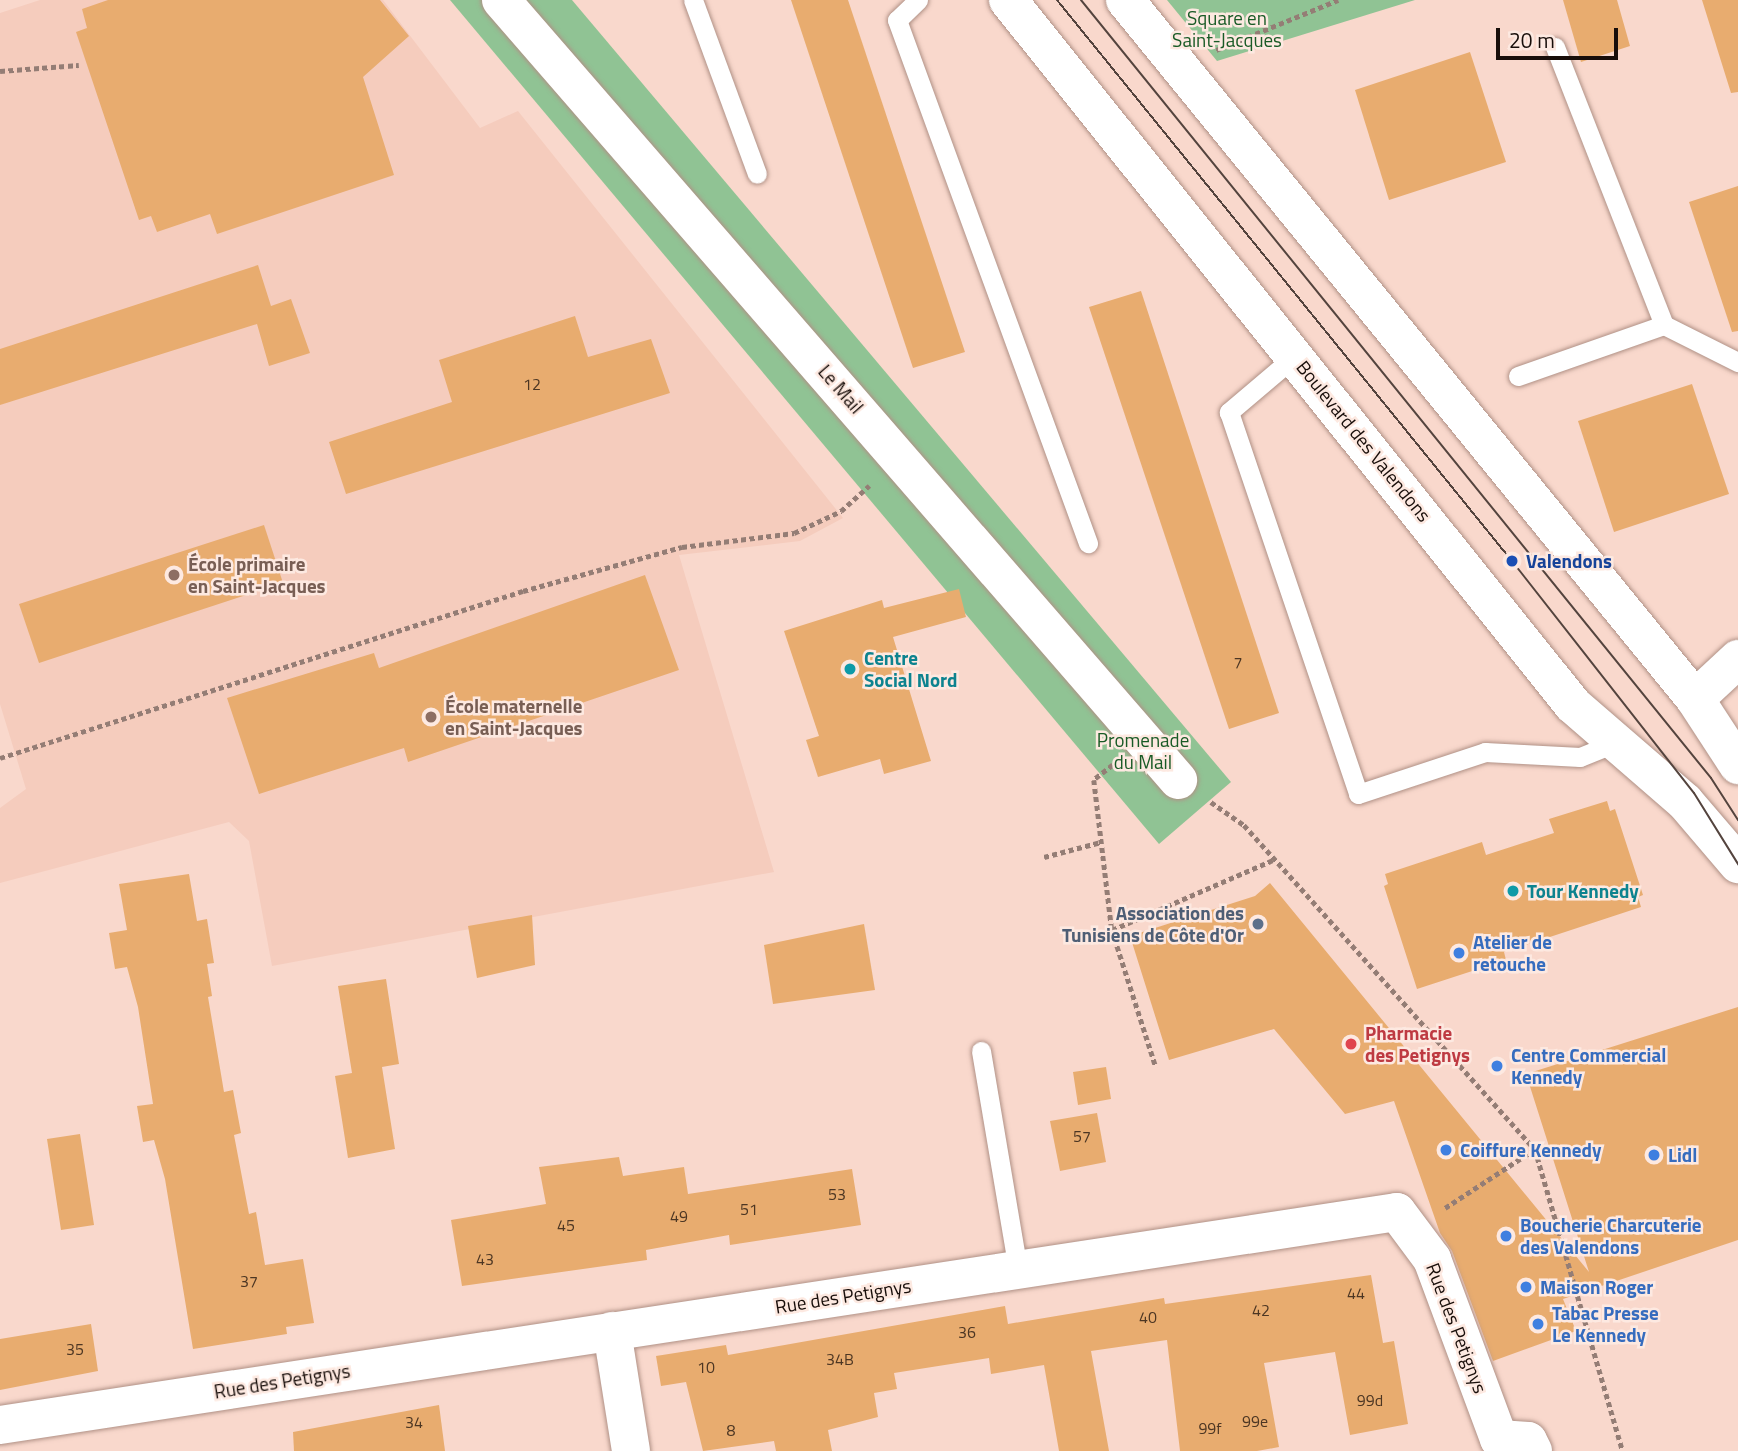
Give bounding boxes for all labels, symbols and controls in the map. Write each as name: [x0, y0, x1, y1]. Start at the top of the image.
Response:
park label: Square en Saint-Jacques: [1172, 7, 1282, 51]
scale bar: [1500, 14, 1622, 58]
text: 20 m: [1509, 24, 1555, 56]
street label: Boulevard des Valendons: [1292, 356, 1436, 526]
street label: Le Mail: [814, 360, 868, 418]
house number: 12: [523, 374, 541, 394]
place label: Valendons: [1526, 550, 1612, 572]
place label: École primaire en Saint-Jacques: [188, 553, 326, 597]
marker: Valendons: [1504, 553, 1520, 569]
marker: École primaire en Saint-Jacques: [166, 567, 182, 583]
place label: Centre Social Nord: [864, 647, 957, 691]
house number: 7: [1234, 652, 1242, 672]
marker: Centre Social Nord: [842, 661, 858, 677]
place label: École maternelle en Saint-Jacques: [445, 695, 583, 739]
marker: École maternelle en Saint-Jacques: [423, 709, 439, 725]
park label: Promenade du Mail: [1097, 729, 1189, 773]
place label: Tour Kennedy: [1527, 880, 1639, 902]
marker: Tour Kennedy: [1505, 883, 1521, 899]
place label: Association des Tunisiens de Côte d'Or: [1062, 902, 1244, 946]
marker: Association des Tunisiens de Côte d'Or: [1250, 916, 1266, 932]
place label: Atelier de retouche: [1473, 931, 1552, 975]
marker: Atelier de retouche: [1451, 945, 1467, 961]
place label: Pharmacie des Petignys: [1365, 1022, 1470, 1066]
marker: Pharmacie des Petignys: [1343, 1036, 1359, 1052]
place label: Centre Commercial Kennedy: [1511, 1044, 1666, 1088]
marker: Centre Commercial Kennedy: [1489, 1058, 1505, 1074]
house number: 57: [1073, 1126, 1091, 1146]
place label: Coiffure Kennedy: [1460, 1139, 1601, 1161]
marker: Coiffure Kennedy: [1438, 1142, 1454, 1158]
place label: Lidl: [1668, 1144, 1697, 1166]
marker: Lidl: [1646, 1147, 1662, 1163]
house number: 53: [828, 1184, 846, 1204]
house number: 51: [740, 1199, 758, 1219]
house number: 49: [670, 1206, 688, 1226]
place label: Boucherie Charcuterie des Valendons: [1520, 1214, 1702, 1258]
house number: 45: [557, 1215, 575, 1235]
marker: Boucherie Charcuterie des Valendons: [1498, 1228, 1514, 1244]
house number: 43: [476, 1249, 494, 1269]
street label: Rue des Petignys: [1422, 1260, 1492, 1396]
house number: 37: [240, 1271, 258, 1291]
street label: Rue des Petignys: [773, 1274, 913, 1318]
place label: Maison Roger: [1540, 1276, 1653, 1298]
marker: Maison Roger: [1518, 1279, 1534, 1295]
house number: 44: [1347, 1283, 1365, 1303]
house number: 42: [1252, 1300, 1270, 1320]
place label: Tabac Presse Le Kennedy: [1552, 1302, 1659, 1346]
house number: 40: [1139, 1307, 1157, 1327]
marker: Tabac Presse Le Kennedy: [1530, 1316, 1546, 1332]
house number: 36: [958, 1322, 976, 1342]
house number: 35: [66, 1339, 84, 1359]
house number: 34B: [826, 1349, 854, 1369]
house number: 10: [697, 1357, 715, 1377]
street label: Rue des Petignys: [212, 1359, 352, 1403]
house number: 99d: [1357, 1390, 1383, 1410]
house number: 99e: [1242, 1411, 1268, 1431]
house number: 34: [405, 1412, 423, 1432]
house number: 99f: [1198, 1418, 1222, 1438]
house number: 8: [727, 1420, 735, 1440]

